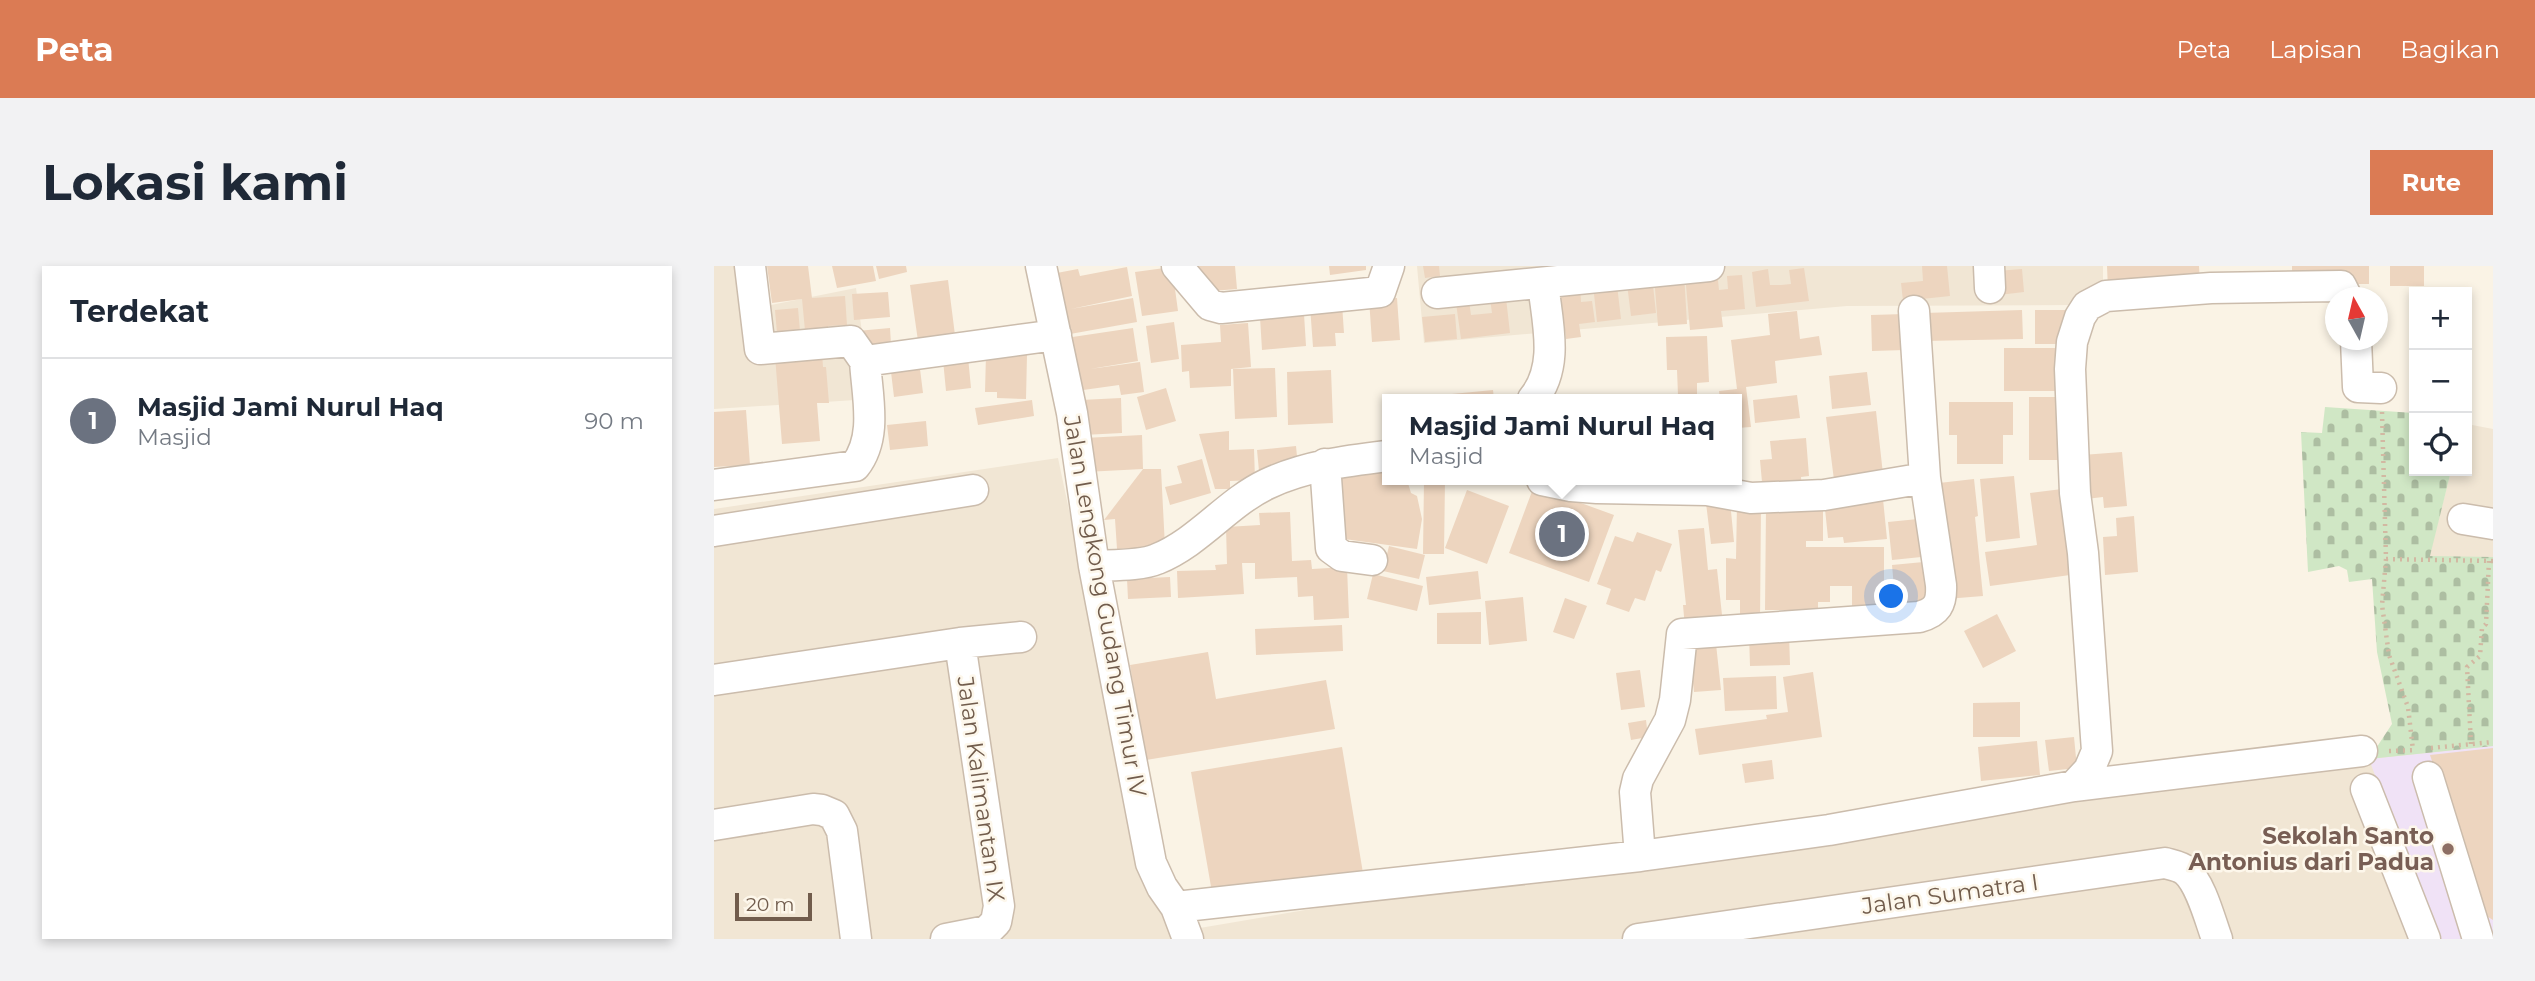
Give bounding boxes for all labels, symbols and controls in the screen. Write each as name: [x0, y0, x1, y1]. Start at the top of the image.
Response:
text: Peta: [35, 29, 114, 69]
text: Peta: [2176, 35, 2231, 64]
text: Lapisan: [2269, 35, 2362, 64]
text: Bagikan: [2400, 35, 2500, 64]
button: Rute: [2370, 150, 2493, 215]
text: Lokasi kami: [42, 153, 348, 212]
north arrow: [2325, 287, 2388, 350]
map controls: [2409, 287, 2472, 476]
button: +: [2409, 287, 2472, 350]
text: Terdekat: [70, 293, 209, 330]
button: −: [2409, 350, 2472, 413]
text: Masjid Jami Nurul Haq: [137, 391, 444, 423]
popup: [1382, 394, 1742, 485]
text: 1: [88, 407, 98, 435]
text: 90 m: [584, 407, 644, 435]
text: Masjid Jami Nurul Haq: [1409, 410, 1715, 442]
street label: Jalan Lengkong Gudang Timur IV: [1057, 412, 1153, 800]
button: locate: [2409, 413, 2472, 476]
text: Masjid: [137, 423, 212, 451]
text: Masjid: [1409, 442, 1484, 470]
pin: 1: [1539, 508, 1585, 560]
your location: [1874, 579, 1908, 613]
street label: Jalan Kalimantan IX: [951, 673, 1011, 904]
place label: Sekolah Santo Antonius dari Padua: [2187, 822, 2434, 876]
marker: Sekolah Santo Antonius dari Padua: [2440, 841, 2456, 857]
street label: Jalan Sumatra I: [1859, 868, 2040, 920]
scale bar: [735, 890, 812, 922]
text: 20 m: [746, 893, 794, 916]

